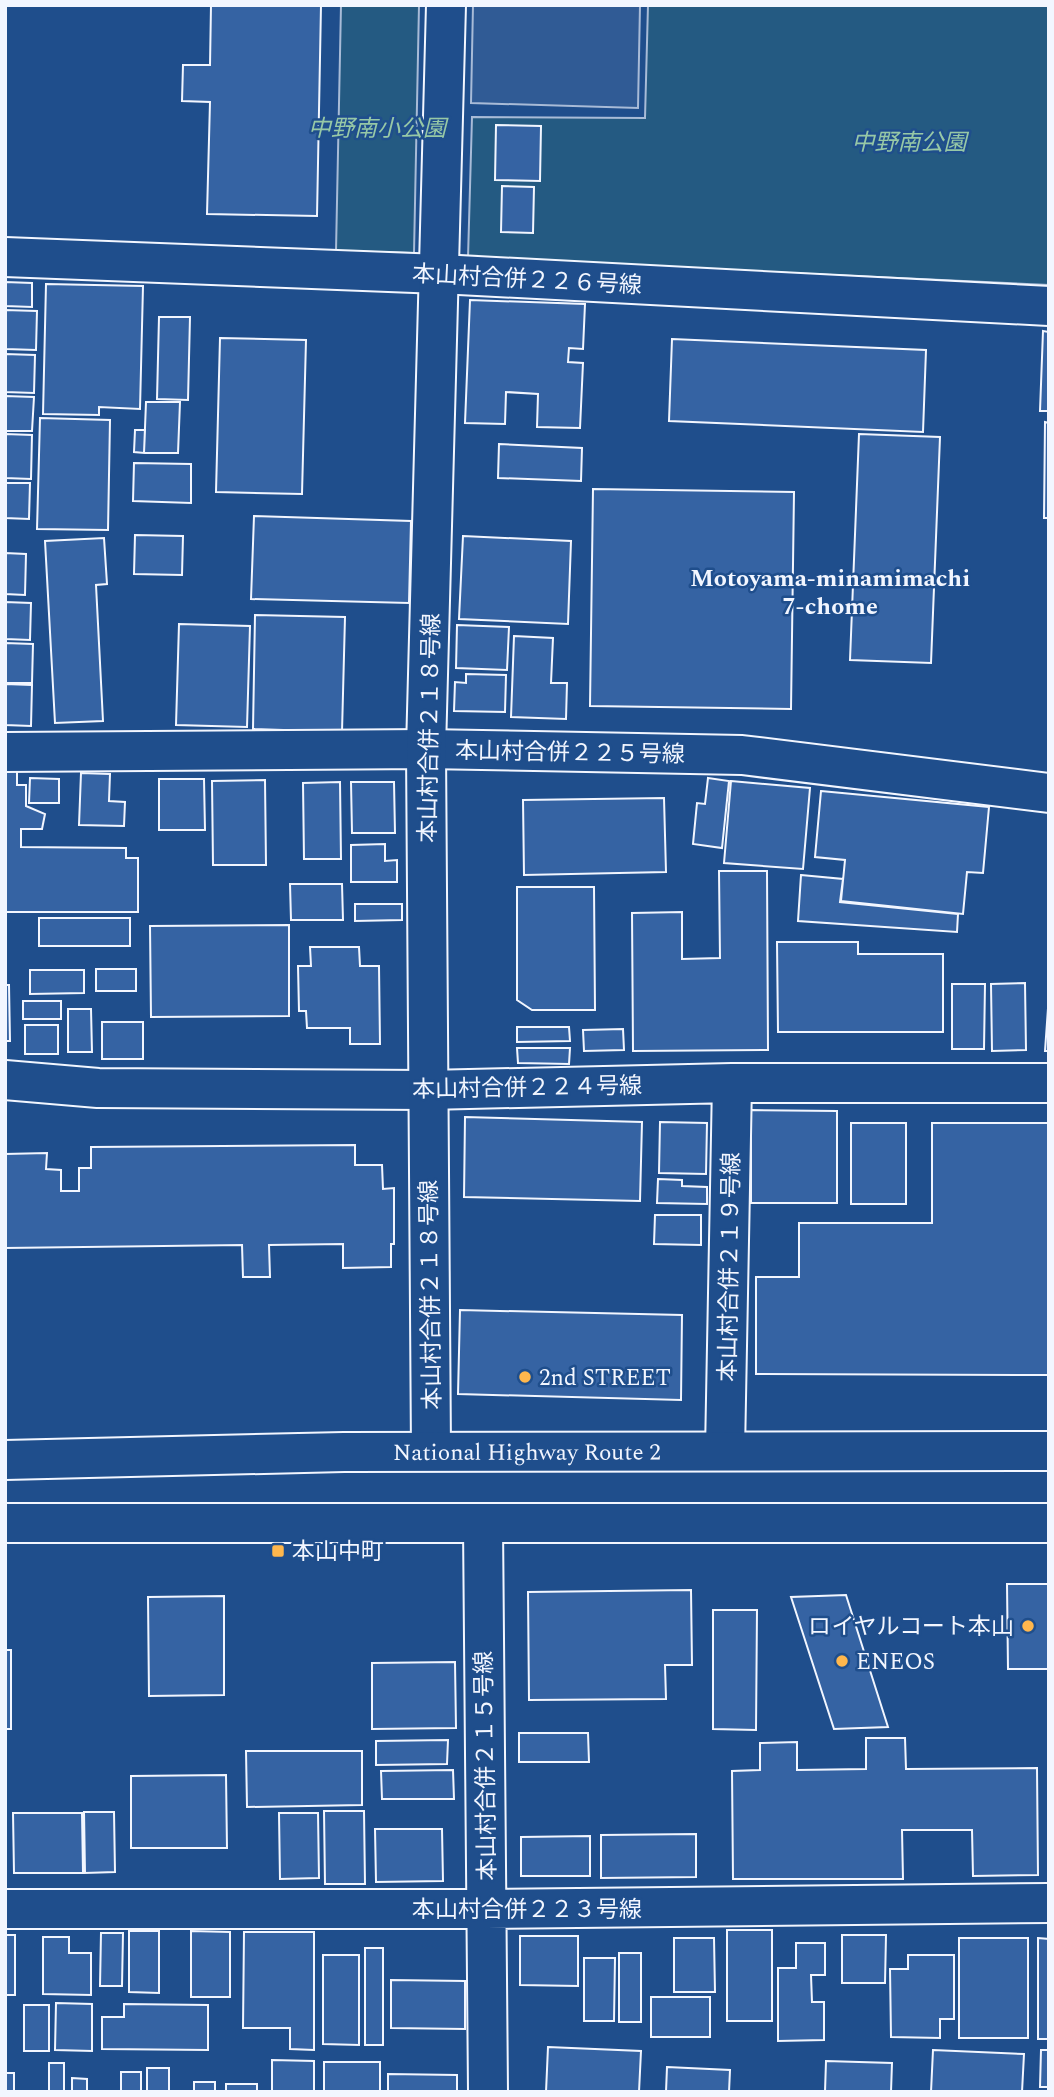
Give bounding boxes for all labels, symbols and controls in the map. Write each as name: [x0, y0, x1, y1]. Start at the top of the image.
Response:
park label: 中野南小公園: [308, 112, 449, 147]
park label: 中野南公園: [852, 126, 970, 161]
street label: 本山村合併２２６号線: [411, 257, 643, 304]
district label: Motoyama-minamimachi 7-chome: [690, 561, 970, 625]
street label: 本山村合併２１８号線: [411, 613, 450, 843]
street label: 本山村合併２２５号線: [455, 734, 685, 773]
street label: 本山村合併２２４号線: [412, 1069, 642, 1108]
street label: 本山村合併２１９号線: [711, 1152, 750, 1382]
street label: 本山村合併２１８号線: [412, 1180, 451, 1410]
place label: 2nd STREET: [539, 1361, 671, 1396]
marker: 2nd STREET: [517, 1369, 533, 1385]
street label: National Highway Route 2: [393, 1436, 661, 1471]
place label: 本山中町: [292, 1535, 384, 1570]
marker: 本山中町: [270, 1543, 286, 1559]
place label: ロイヤルコート本山: [808, 1610, 1014, 1645]
marker: ロイヤルコート本山: [1020, 1618, 1036, 1634]
place label: ENEOS: [856, 1645, 935, 1680]
street label: 本山村合併２１５号線: [467, 1651, 506, 1881]
marker: ENEOS: [834, 1653, 850, 1669]
street label: 本山村合併２２３号線: [412, 1893, 642, 1928]

